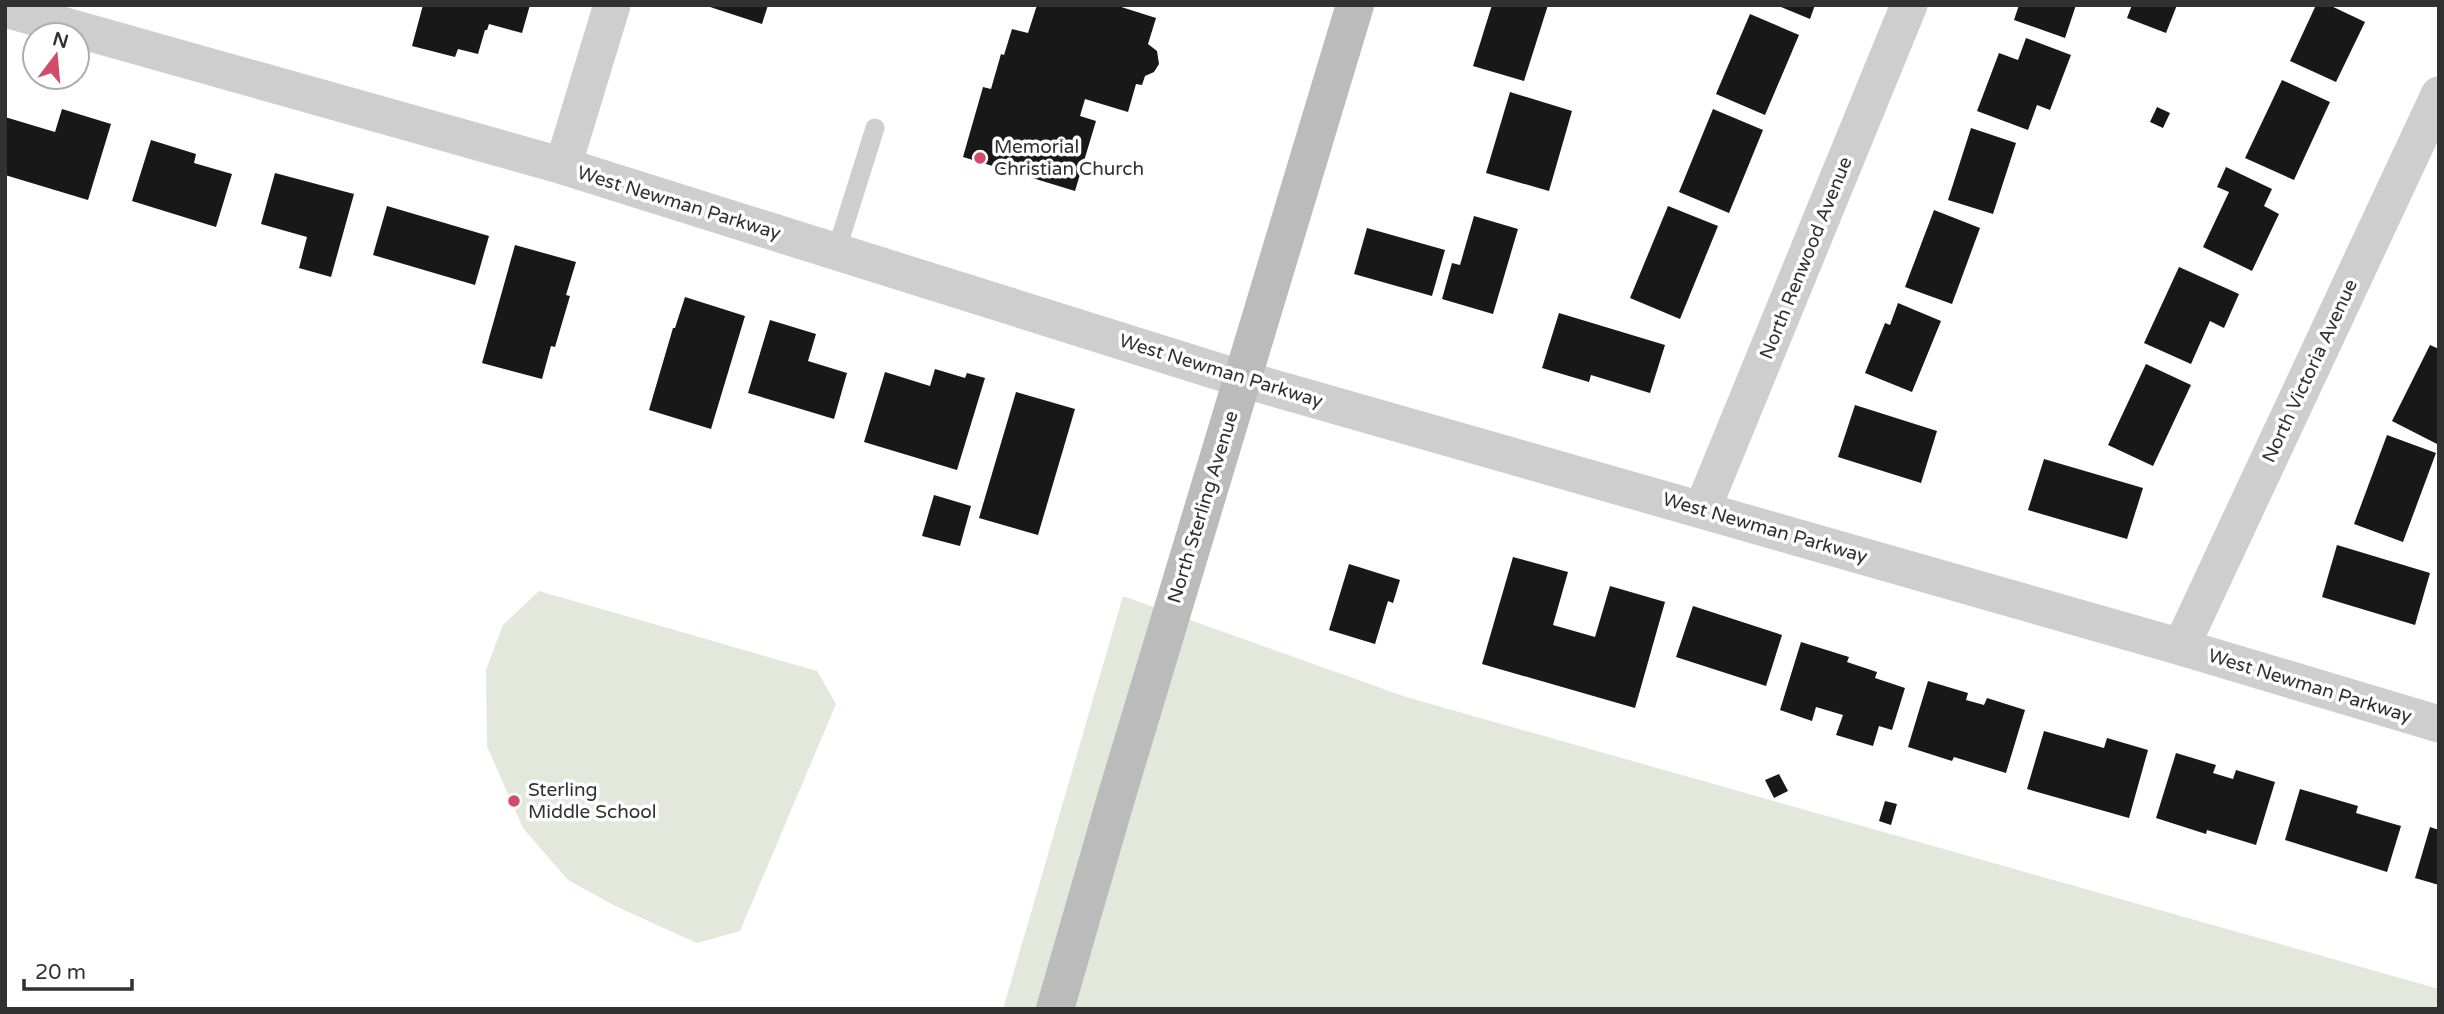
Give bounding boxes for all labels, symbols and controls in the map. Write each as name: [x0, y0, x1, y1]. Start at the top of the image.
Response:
north arrow: [21, 21, 91, 91]
text: N: [50, 28, 71, 53]
place label: Memorial Christian Church: [994, 136, 1144, 180]
marker: Memorial Christian Church: [972, 150, 988, 166]
street label: North Renwood Avenue: [1755, 154, 1857, 362]
street label: West Newman Parkway: [574, 162, 784, 244]
street label: North Victoria Avenue: [2258, 276, 2362, 466]
street label: West Newman Parkway: [1116, 330, 1326, 412]
street label: North Sterling Avenue: [1163, 408, 1243, 606]
street label: West Newman Parkway: [1660, 488, 1870, 568]
street label: West Newman Parkway: [2205, 645, 2415, 727]
place label: Sterling Middle School: [528, 779, 657, 823]
marker: Sterling Middle School: [506, 793, 522, 809]
scale bar: [24, 948, 133, 992]
text: 20 m: [35, 960, 86, 985]

